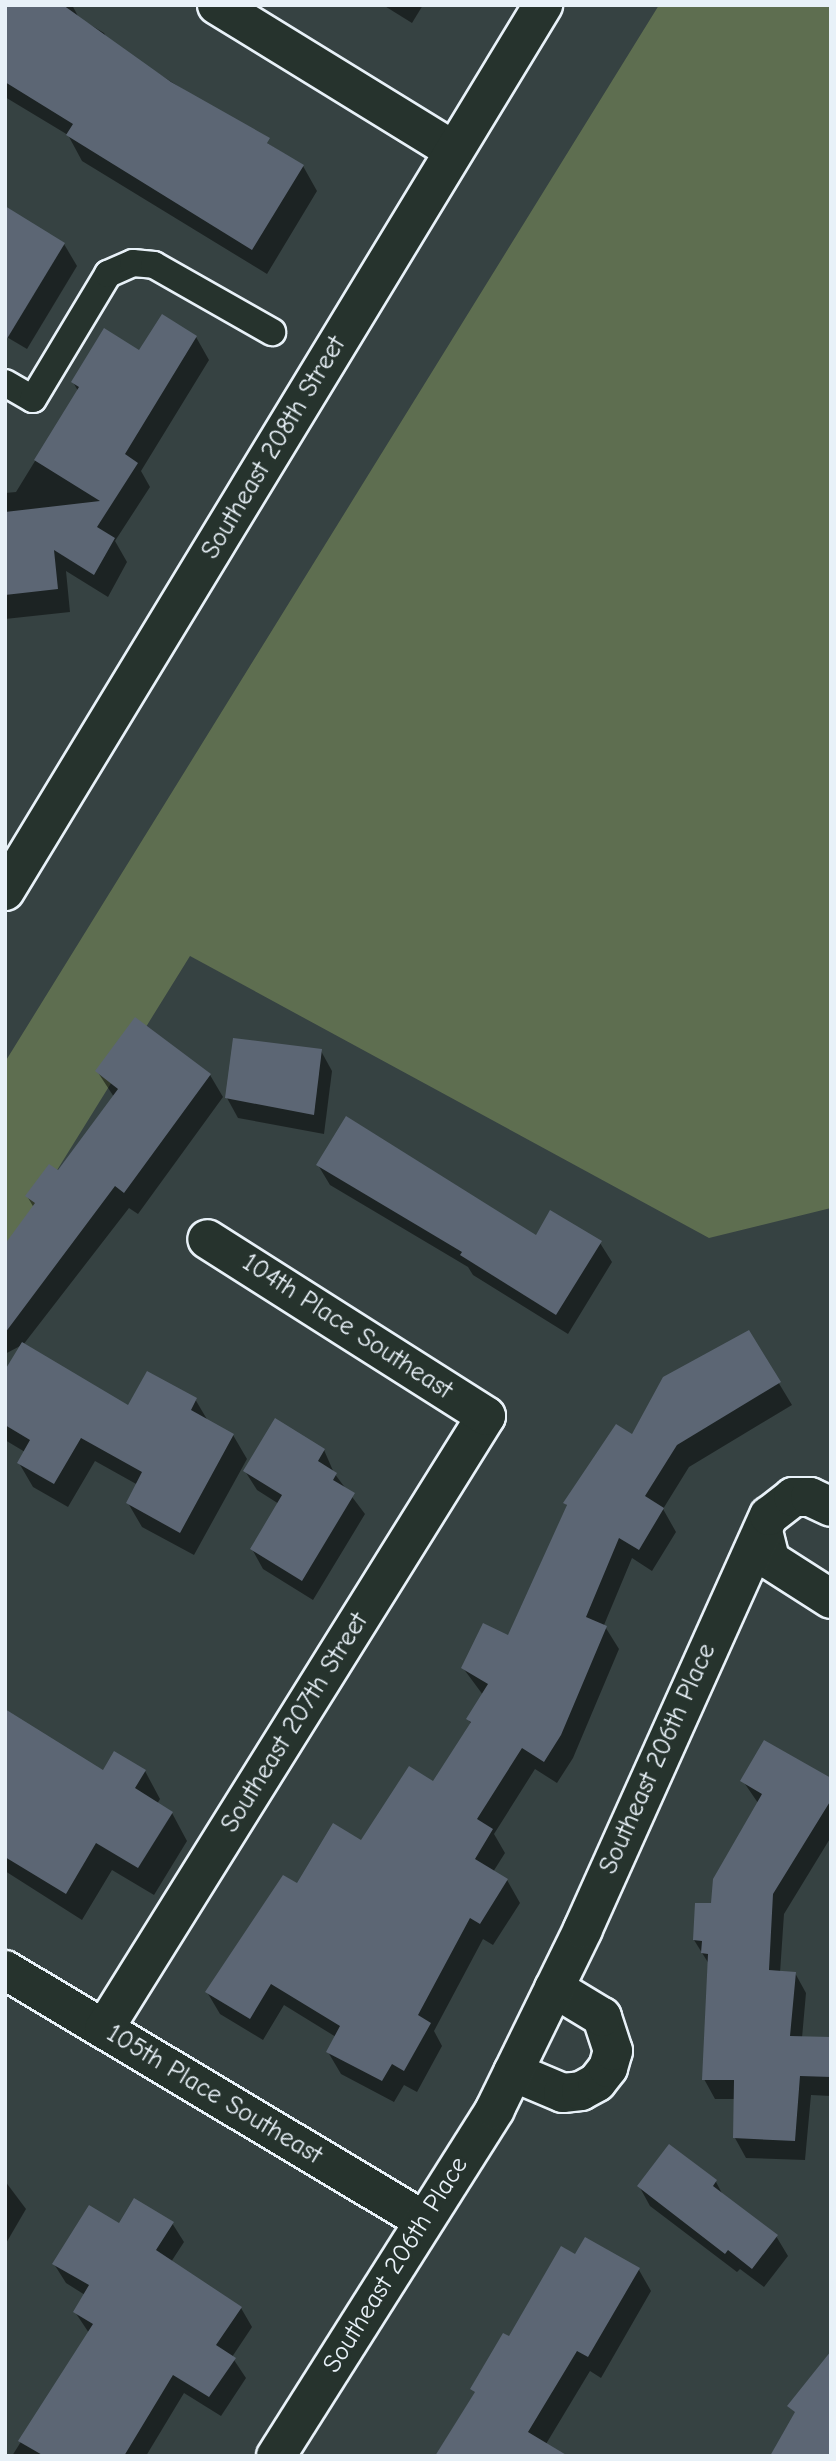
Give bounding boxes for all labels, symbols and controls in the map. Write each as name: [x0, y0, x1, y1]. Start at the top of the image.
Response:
street label: Southeast 208th Street: [195, 331, 353, 565]
street label: 104th Place Southeast: [236, 1247, 458, 1407]
street label: Southeast 207th Street: [215, 1607, 375, 1839]
street label: Southeast 206th Place: [593, 1639, 723, 1879]
street label: 105th Place Southeast: [101, 2018, 327, 2172]
street label: Southeast 206th Place: [317, 2151, 475, 2379]

